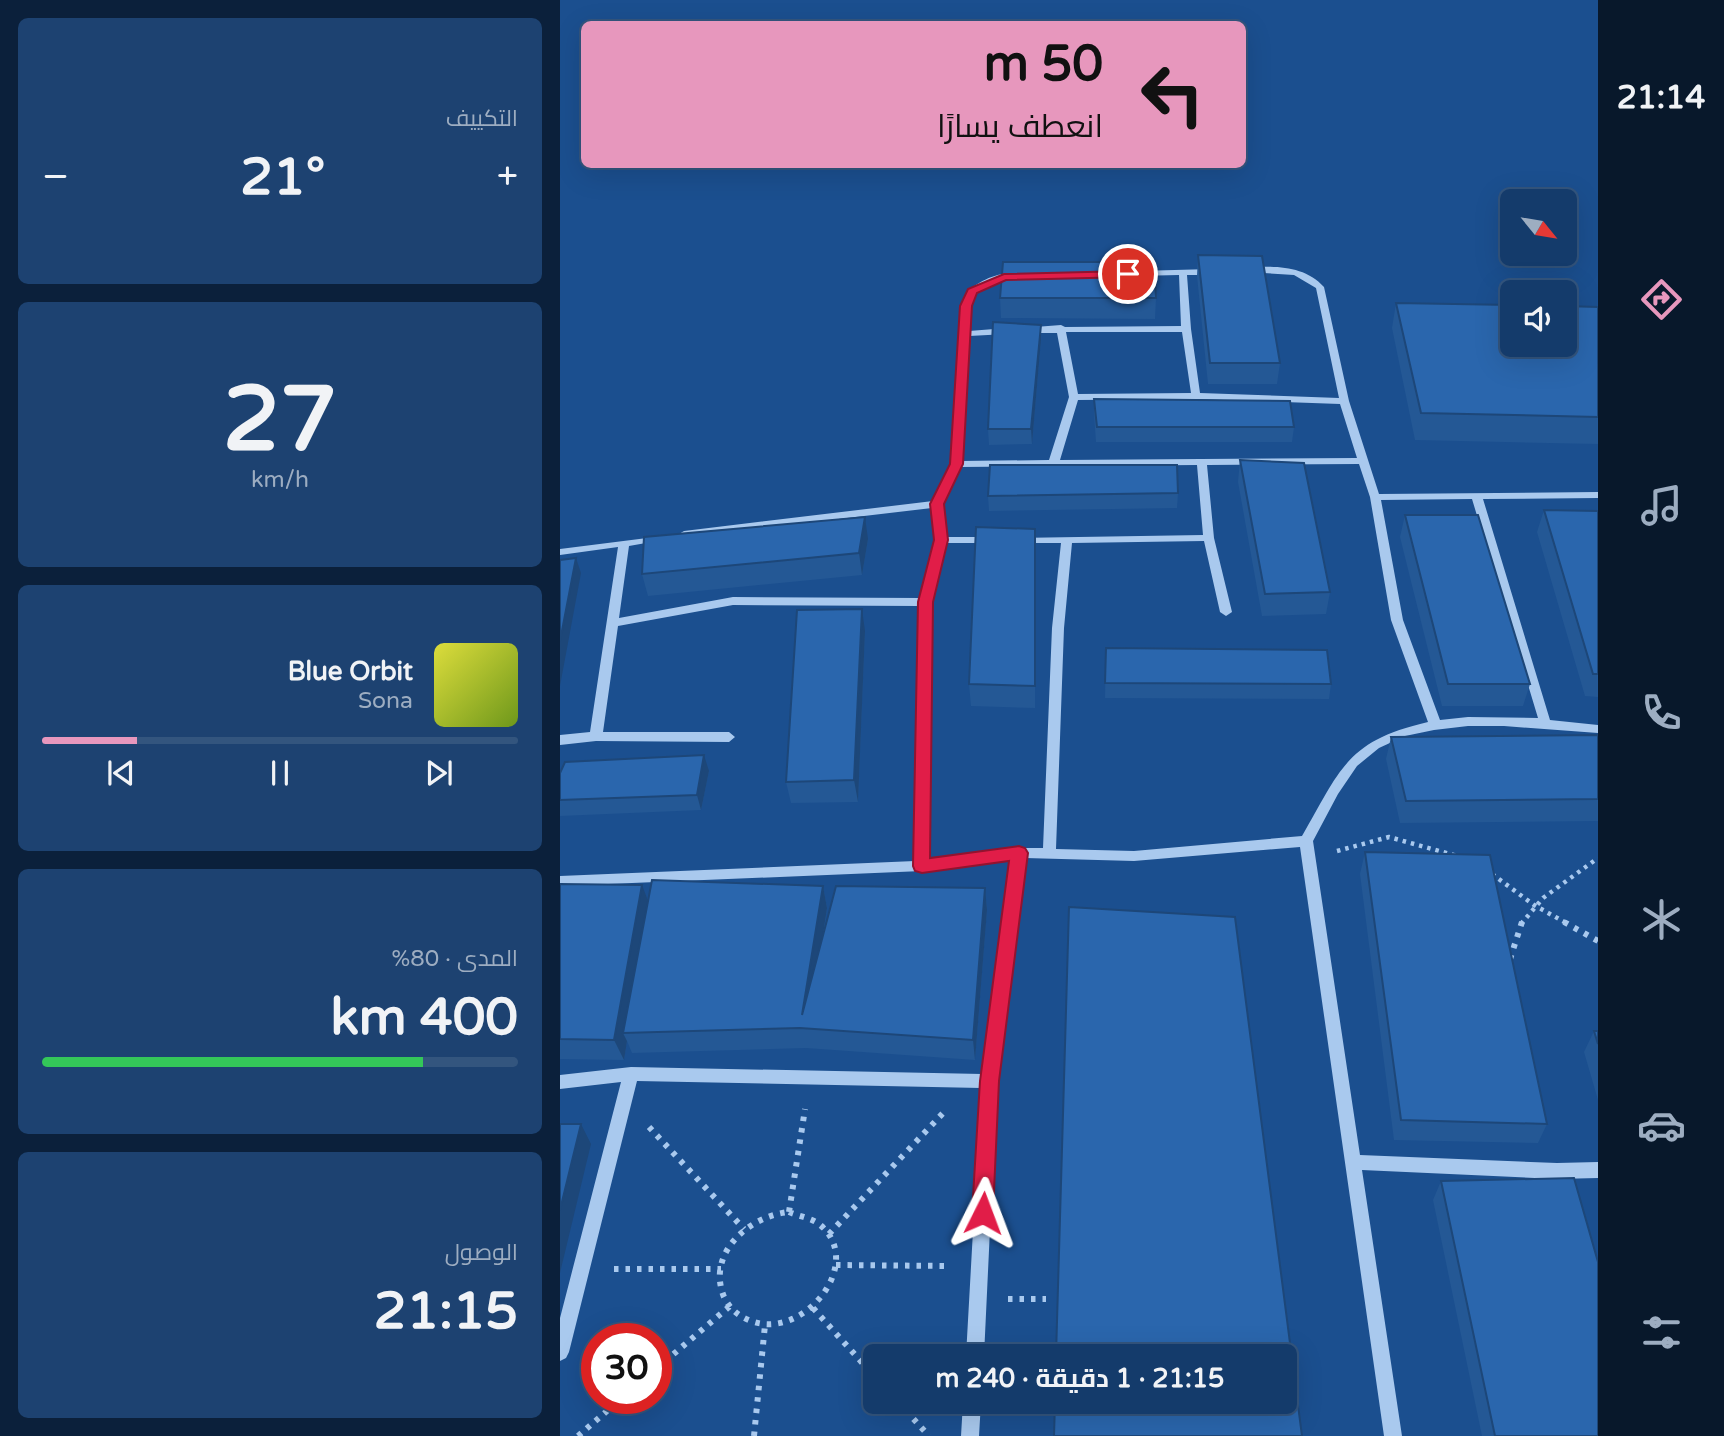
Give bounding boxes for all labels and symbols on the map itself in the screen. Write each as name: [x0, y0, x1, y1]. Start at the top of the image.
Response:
north arrow: [1500, 189, 1577, 266]
pin: [1098, 244, 1158, 304]
position arrow: [946, 1176, 1020, 1250]
speed limit sign: 30: [581, 1323, 672, 1414]

